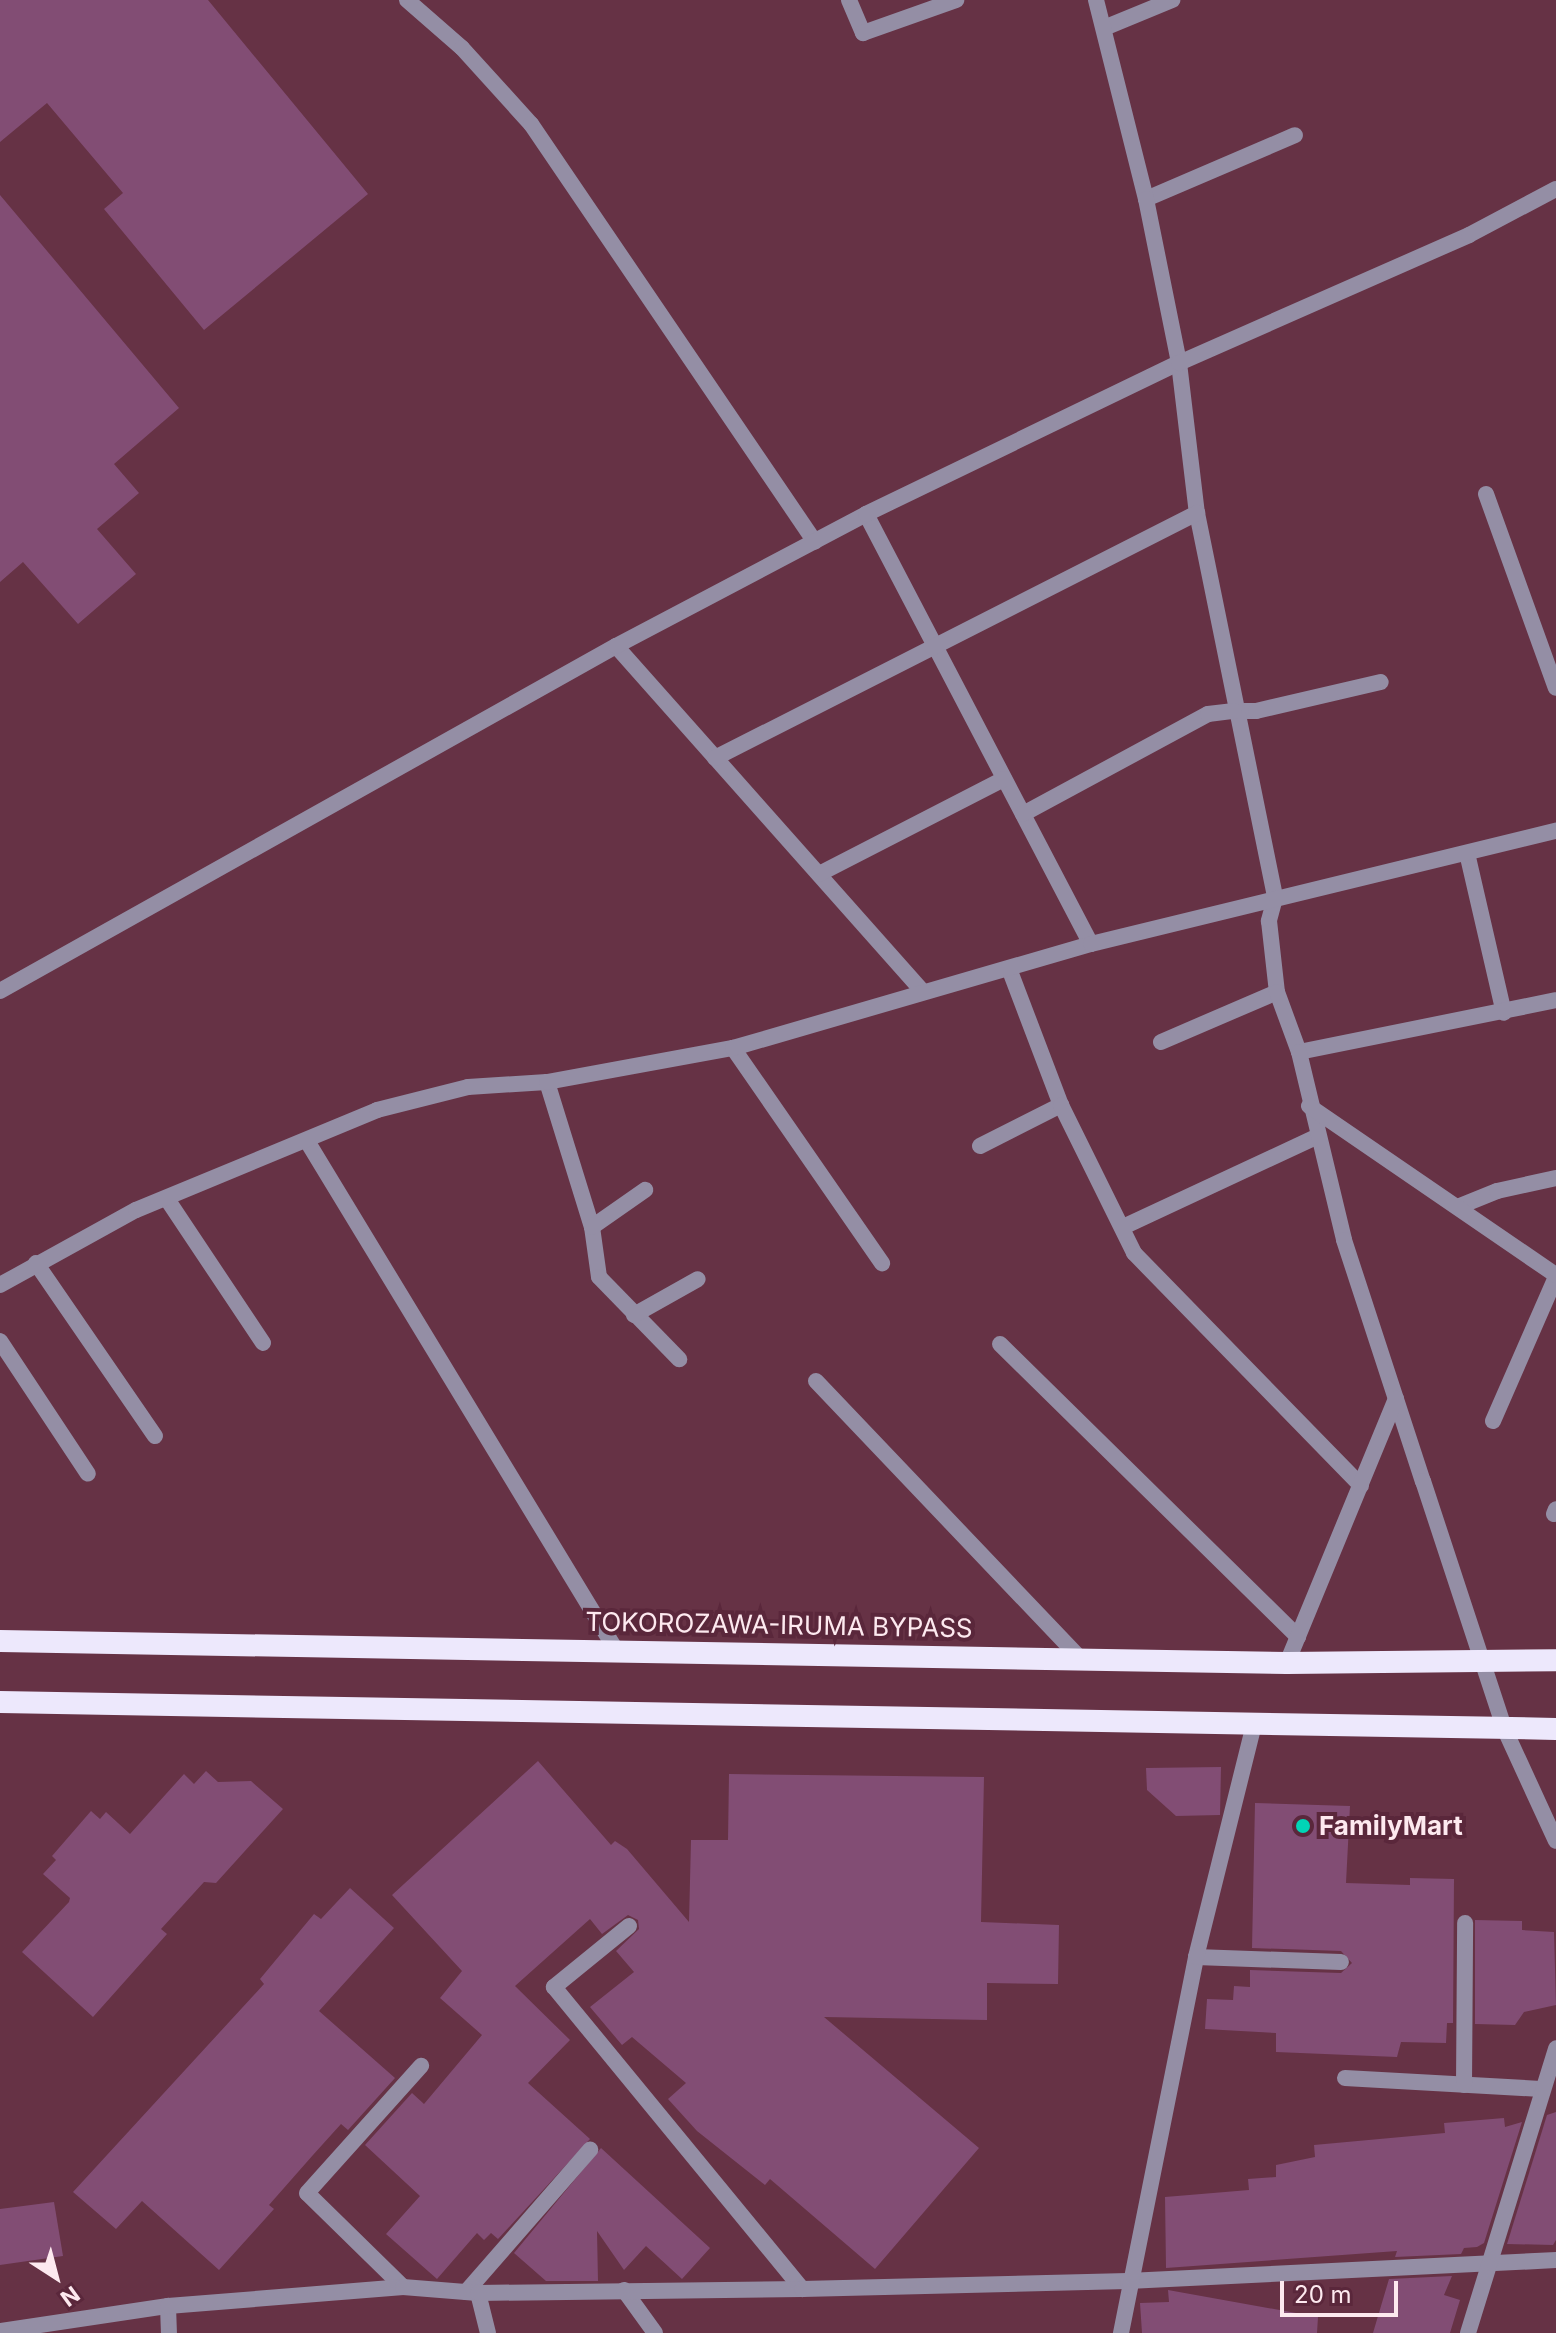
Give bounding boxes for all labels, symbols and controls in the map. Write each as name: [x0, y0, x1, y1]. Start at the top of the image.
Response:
street label: TOKOROZAWA-IRUMA BYPASS: [585, 1606, 973, 1644]
place label: FamilyMart: [1319, 1810, 1463, 1842]
marker: FamilyMart: [1294, 1817, 1312, 1835]
north arrow: [16, 2237, 96, 2317]
scale bar: [1284, 2265, 1402, 2315]
text: 20 m: [1294, 2280, 1352, 2309]
text: N: [56, 2281, 85, 2312]

